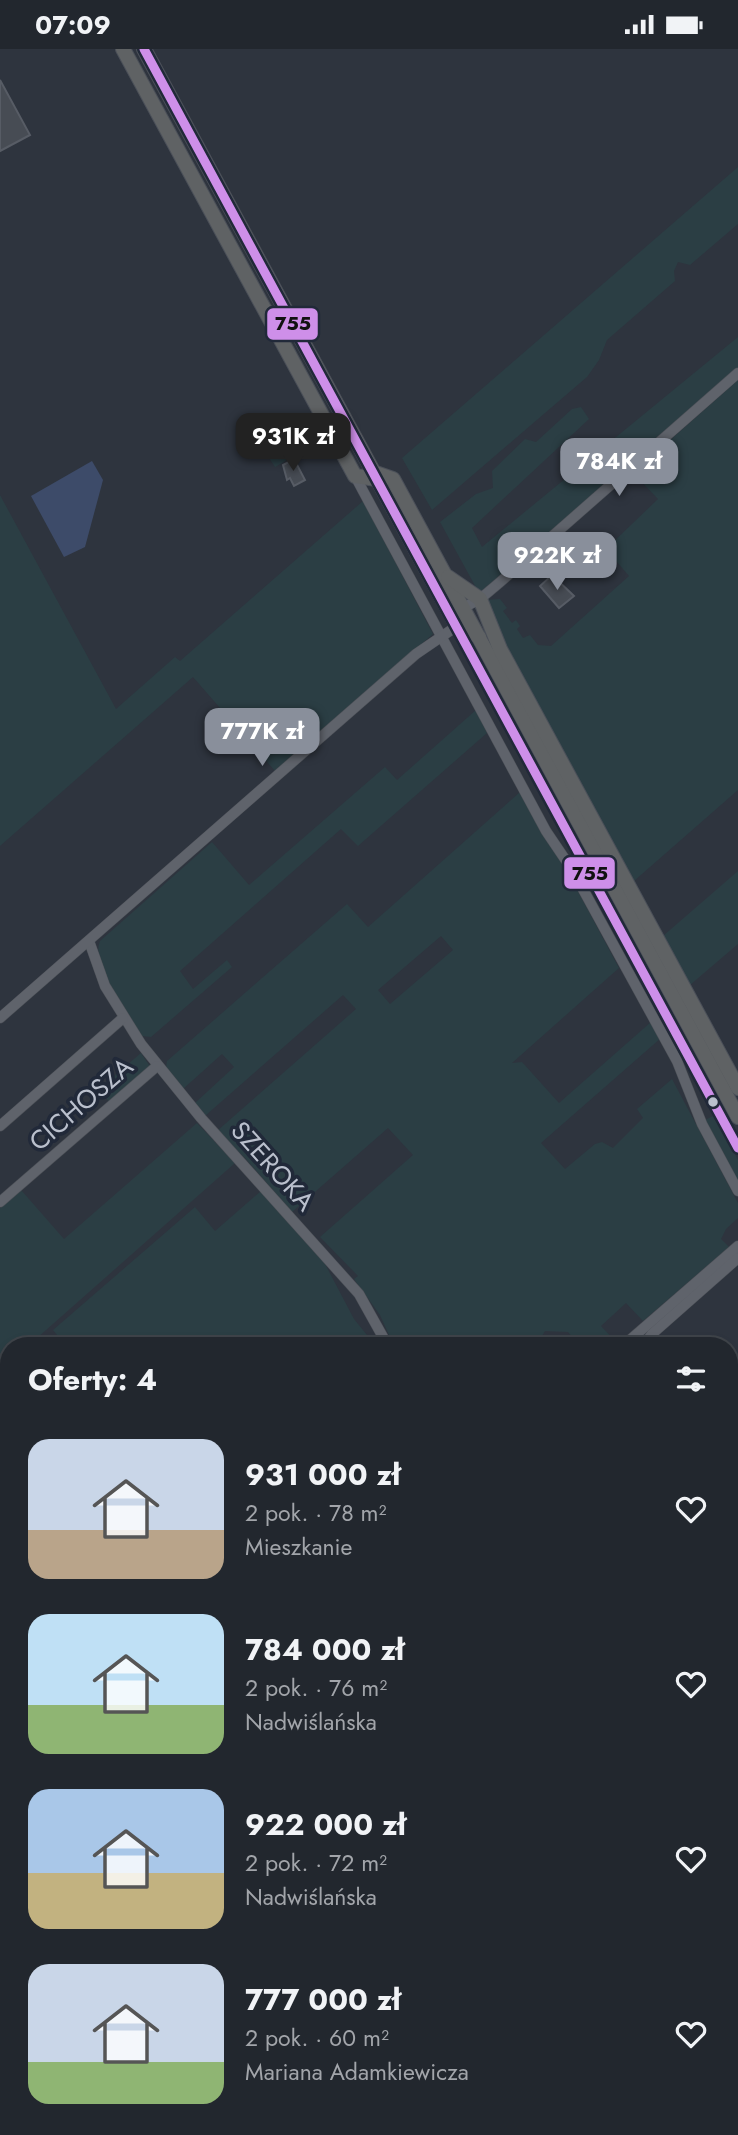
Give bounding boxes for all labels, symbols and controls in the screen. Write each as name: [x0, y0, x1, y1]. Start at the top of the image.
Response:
text: 07:09: [35, 6, 111, 44]
line badge: 755: [266, 307, 319, 341]
text: 755: [275, 310, 311, 337]
pin: 931K zł: [228, 413, 358, 473]
text: 931K zł: [252, 419, 334, 453]
pin: 784K zł: [554, 439, 684, 498]
text: 784K zł: [576, 444, 662, 478]
pin: 922K zł: [492, 533, 622, 592]
text: 922K zł: [514, 538, 600, 572]
pin: 777K zł: [197, 709, 327, 768]
text: 777K zł: [221, 714, 303, 748]
line badge: 755: [563, 856, 616, 890]
text: 755: [572, 860, 608, 887]
street label: CICHOSZA: [21, 1048, 142, 1160]
unlabelled marker: [706, 1095, 720, 1109]
street label: SZEROKA: [222, 1113, 324, 1220]
text: Oferty: 4: [28, 1358, 157, 1401]
icon: filters: [672, 1360, 710, 1398]
text: 931 000 zł: [245, 1453, 400, 1496]
icon: home: [84, 1467, 168, 1551]
icon: heart: [672, 1490, 710, 1528]
text: 2 pok. · 78 m²: [245, 1496, 387, 1530]
text: Mieszkanie: [245, 1530, 352, 1564]
text: 784 000 zł: [245, 1628, 404, 1671]
icon: home: [84, 1642, 168, 1726]
icon: heart: [672, 1665, 710, 1703]
text: 2 pok. · 76 m²: [245, 1671, 387, 1705]
text: Nadwiślańska: [245, 1705, 377, 1739]
text: 922 000 zł: [245, 1803, 406, 1846]
icon: home: [84, 1817, 168, 1901]
icon: heart: [672, 1840, 710, 1878]
text: 2 pok. · 72 m²: [245, 1846, 387, 1880]
text: Nadwiślańska: [245, 1880, 377, 1914]
text: 777 000 zł: [245, 1978, 401, 2021]
icon: home: [84, 1992, 168, 2076]
icon: heart: [672, 2015, 710, 2053]
text: 2 pok. · 60 m²: [245, 2021, 389, 2055]
text: Mariana Adamkiewicza: [245, 2055, 469, 2089]

